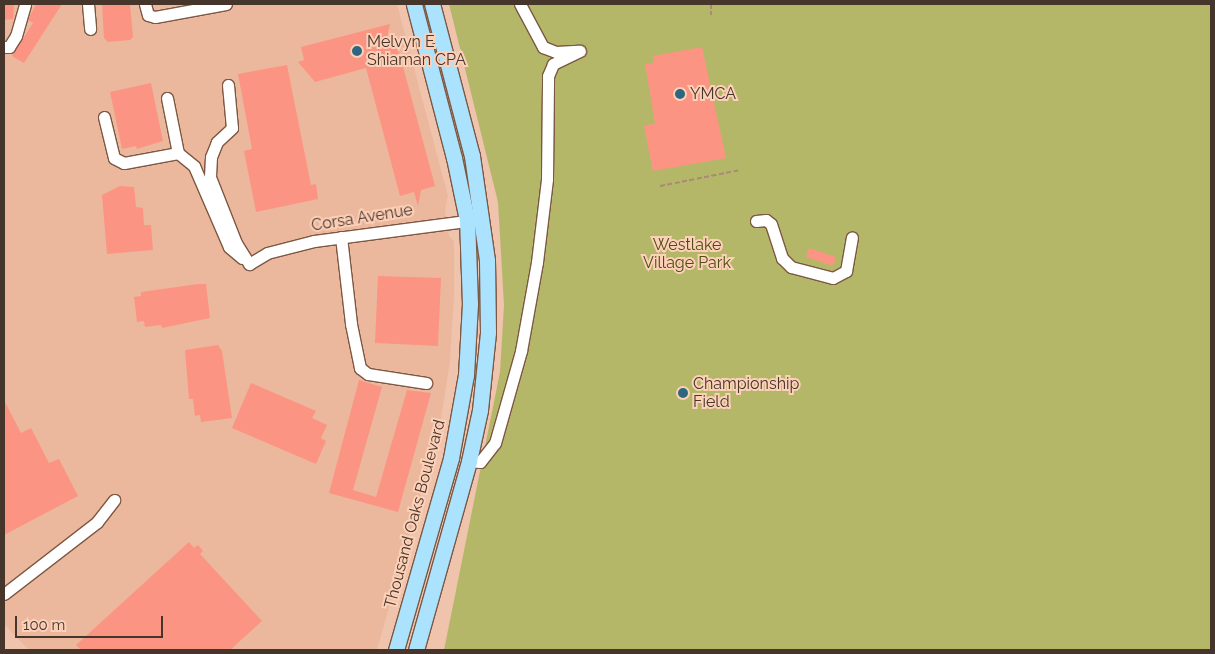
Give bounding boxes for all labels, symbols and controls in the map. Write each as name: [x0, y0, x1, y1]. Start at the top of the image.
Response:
place label: Melvyn E Shiaman CPA: [367, 32, 466, 70]
marker: Melvyn E Shiaman CPA: [351, 45, 363, 57]
place label: YMCA: [690, 84, 736, 104]
marker: YMCA: [674, 88, 686, 100]
street label: Corsa Avenue: [310, 200, 414, 236]
park label: Westlake Village Park: [643, 235, 731, 273]
place label: Championship Field: [693, 374, 799, 412]
marker: Championship Field: [677, 387, 689, 399]
street label: Thousand Oaks Boulevard: [381, 418, 449, 610]
scale bar: [18, 606, 165, 638]
text: 100 m: [23, 616, 65, 634]

